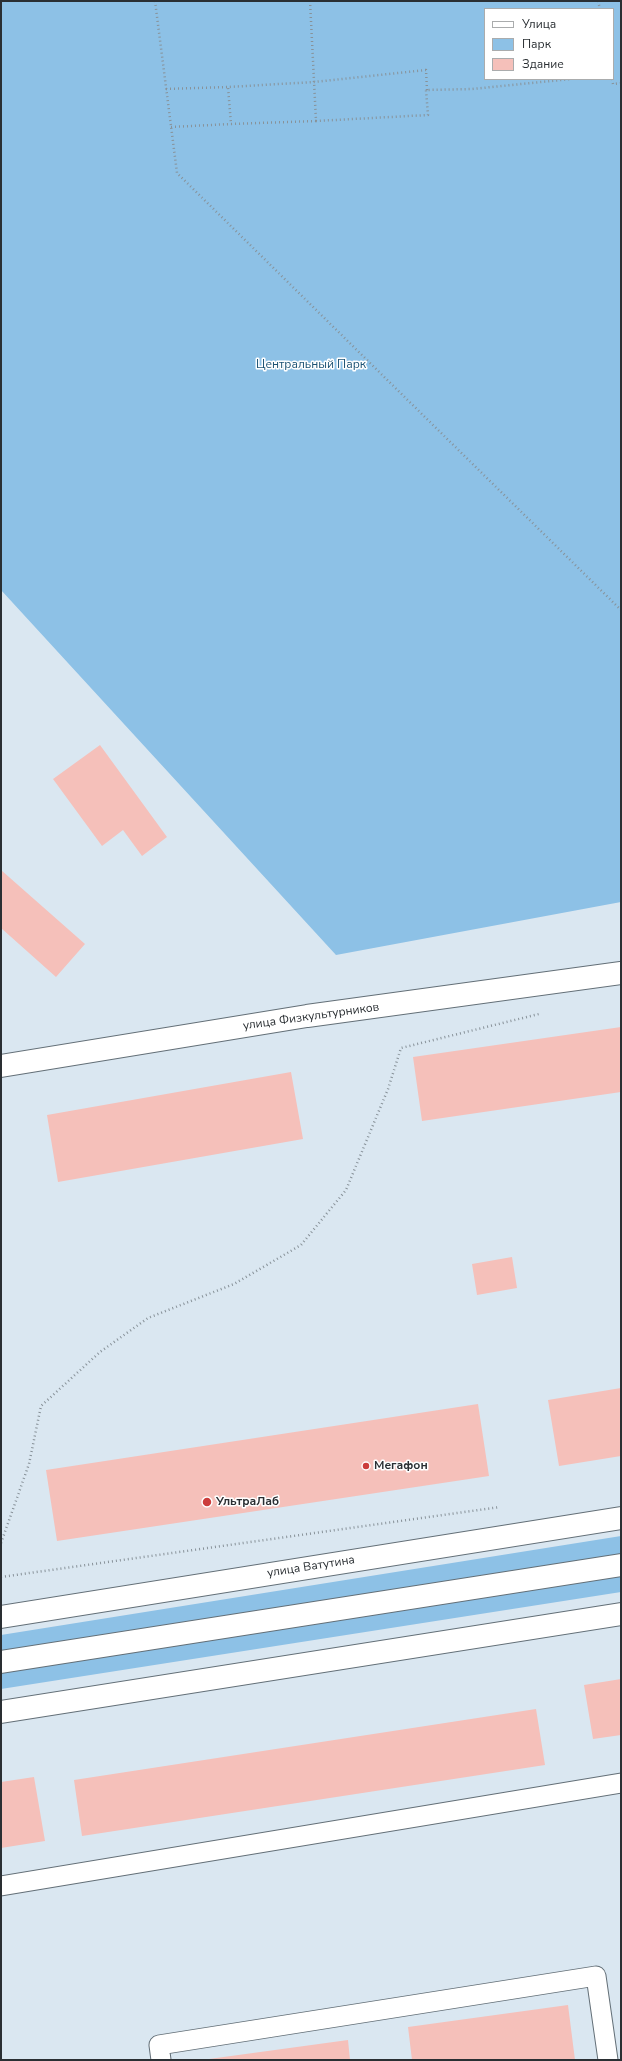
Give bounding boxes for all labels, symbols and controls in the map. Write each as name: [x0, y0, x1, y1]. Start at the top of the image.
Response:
legend: [484, 8, 614, 80]
text: Улица: [522, 16, 556, 32]
text: Парк: [522, 36, 551, 52]
text: Здание: [522, 56, 564, 72]
park label: Центральный Парк: [256, 358, 366, 372]
street label: улица Физкультурников: [242, 1000, 380, 1034]
place label: Мегафон: [374, 1459, 428, 1473]
marker: Мегафон: [361, 1461, 371, 1471]
place label: УльтраЛаб: [216, 1495, 279, 1509]
marker: УльтраЛаб: [201, 1496, 213, 1508]
street label: улица Ватутина: [266, 1553, 356, 1581]

